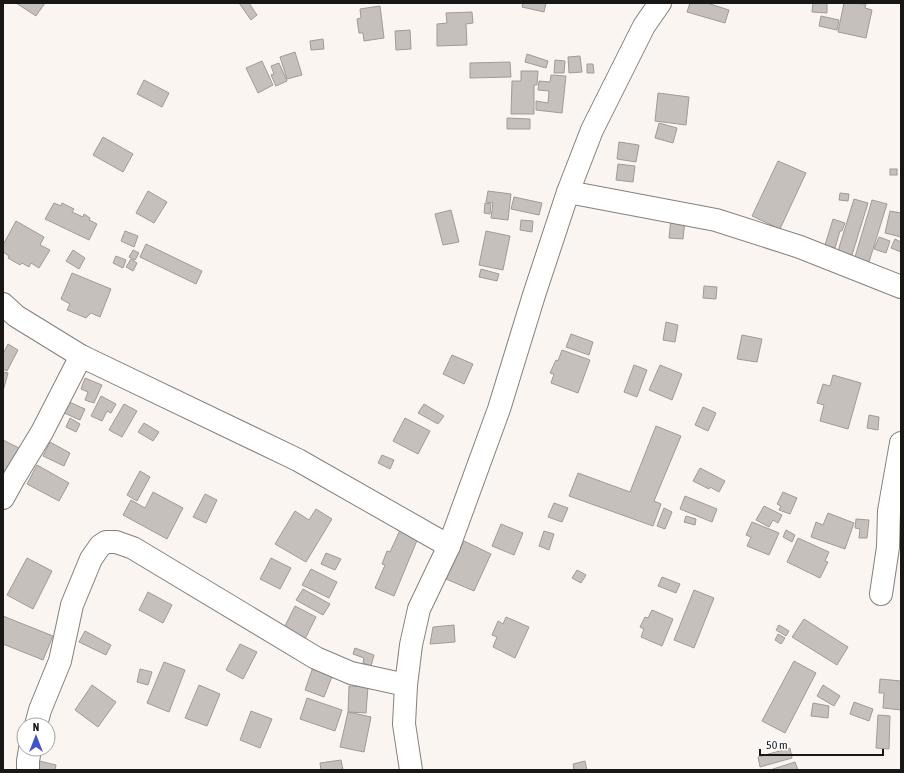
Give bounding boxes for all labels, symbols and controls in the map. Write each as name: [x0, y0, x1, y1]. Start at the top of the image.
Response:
north arrow: [16, 717, 56, 757]
text: N: [33, 721, 39, 733]
scale bar: [760, 731, 883, 757]
text: 50 m: [766, 738, 788, 752]

